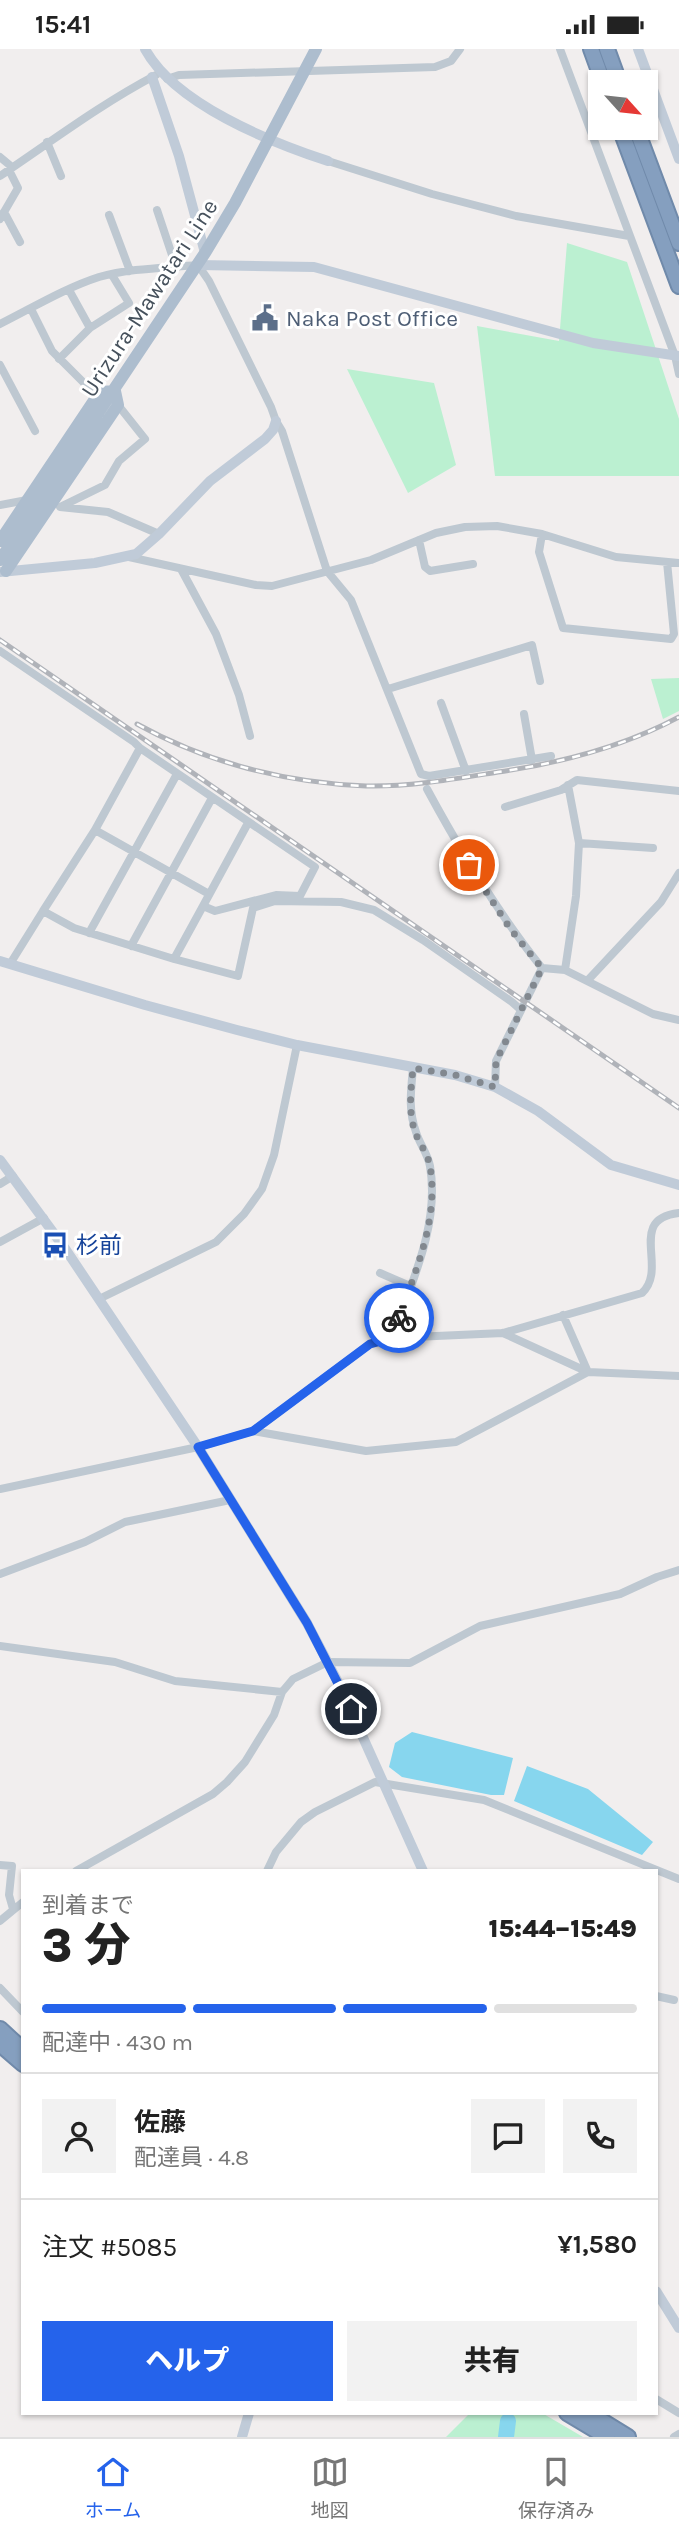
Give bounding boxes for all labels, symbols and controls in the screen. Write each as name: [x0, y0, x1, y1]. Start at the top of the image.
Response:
text: 15:41: [35, 9, 91, 40]
north arrow: [588, 70, 658, 140]
map controls: [588, 70, 658, 140]
street label: Urizura-Mawatari Line: [75, 194, 224, 402]
public building icon: Naka Post Office: [250, 303, 280, 333]
place label: Naka Post Office: [286, 305, 458, 332]
pin: [439, 835, 499, 895]
icon: bag: [450, 846, 488, 884]
bus stop icon: 杉前: [40, 1230, 70, 1260]
place label: 杉前: [76, 1232, 122, 1259]
courier: [364, 1283, 434, 1353]
icon: bike: [380, 1299, 418, 1337]
pin: [321, 1679, 381, 1739]
icon: home: [332, 1690, 370, 1728]
text: 到着まで: [42, 1892, 134, 1919]
text: 15:44–15:49: [488, 1913, 637, 1944]
text: 3 分: [42, 1919, 131, 1973]
text: 配達中 · 430 m: [42, 2029, 193, 2056]
button: person: [42, 2099, 116, 2173]
button: chat: [471, 2099, 545, 2173]
button: phone: [563, 2099, 637, 2173]
text: 佐藤: [134, 2107, 186, 2138]
text: 配達員 · 4.8: [134, 2144, 249, 2171]
text: ¥1,580: [558, 2229, 637, 2260]
text: 注文 #5085: [42, 2232, 177, 2263]
button: ヘルプ: [42, 2321, 333, 2401]
button: 共有: [347, 2321, 637, 2401]
tab: ホーム: [85, 2453, 141, 2522]
tab: 地図: [311, 2453, 349, 2522]
tab: 保存済み: [518, 2453, 594, 2522]

